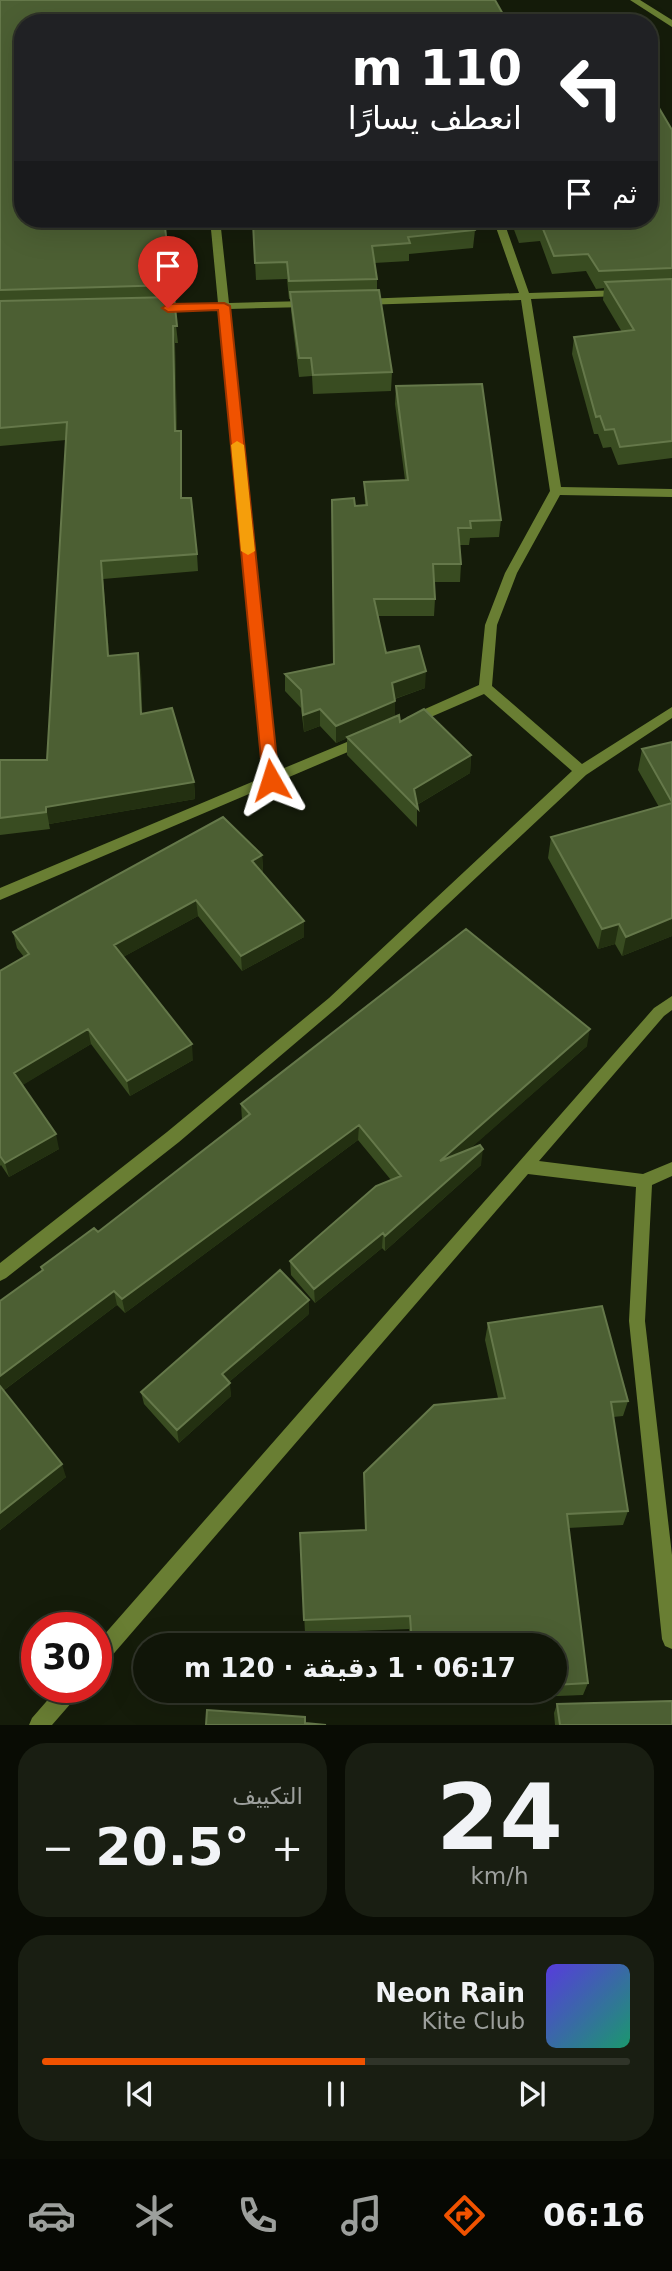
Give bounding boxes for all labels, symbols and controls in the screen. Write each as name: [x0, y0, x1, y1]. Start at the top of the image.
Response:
text: 110 m: [352, 40, 522, 97]
icon: left: [546, 42, 637, 133]
text: انعطف يسارًا: [348, 99, 522, 137]
icon: arrive: [560, 175, 598, 213]
text: ثم: [612, 179, 637, 209]
pin: [138, 236, 198, 308]
icon: arrive: [149, 247, 187, 285]
position arrow: [234, 743, 308, 817]
speed limit sign: 30: [21, 1612, 112, 1703]
text: 06:17 · 1 دقيقة · 120 m: [184, 1653, 516, 1683]
text: 24: [436, 1765, 563, 1870]
text: التكييف: [232, 1783, 303, 1809]
text: 20.5°: [95, 1817, 250, 1877]
text: −: [42, 1826, 74, 1870]
text: +: [271, 1826, 303, 1870]
text: km/h: [470, 1863, 529, 1889]
text: Neon Rain: [375, 1978, 525, 2008]
text: Kite Club: [421, 2008, 525, 2034]
icon: previous: [121, 2075, 159, 2113]
icon: pause: [317, 2075, 355, 2113]
icon: next: [513, 2075, 551, 2113]
icon: car: [27, 2191, 76, 2240]
icon: climate: [130, 2191, 179, 2240]
icon: phone: [233, 2191, 282, 2240]
icon: music: [337, 2191, 386, 2240]
icon: directions: [440, 2191, 489, 2240]
text: 06:16: [543, 2196, 645, 2234]

